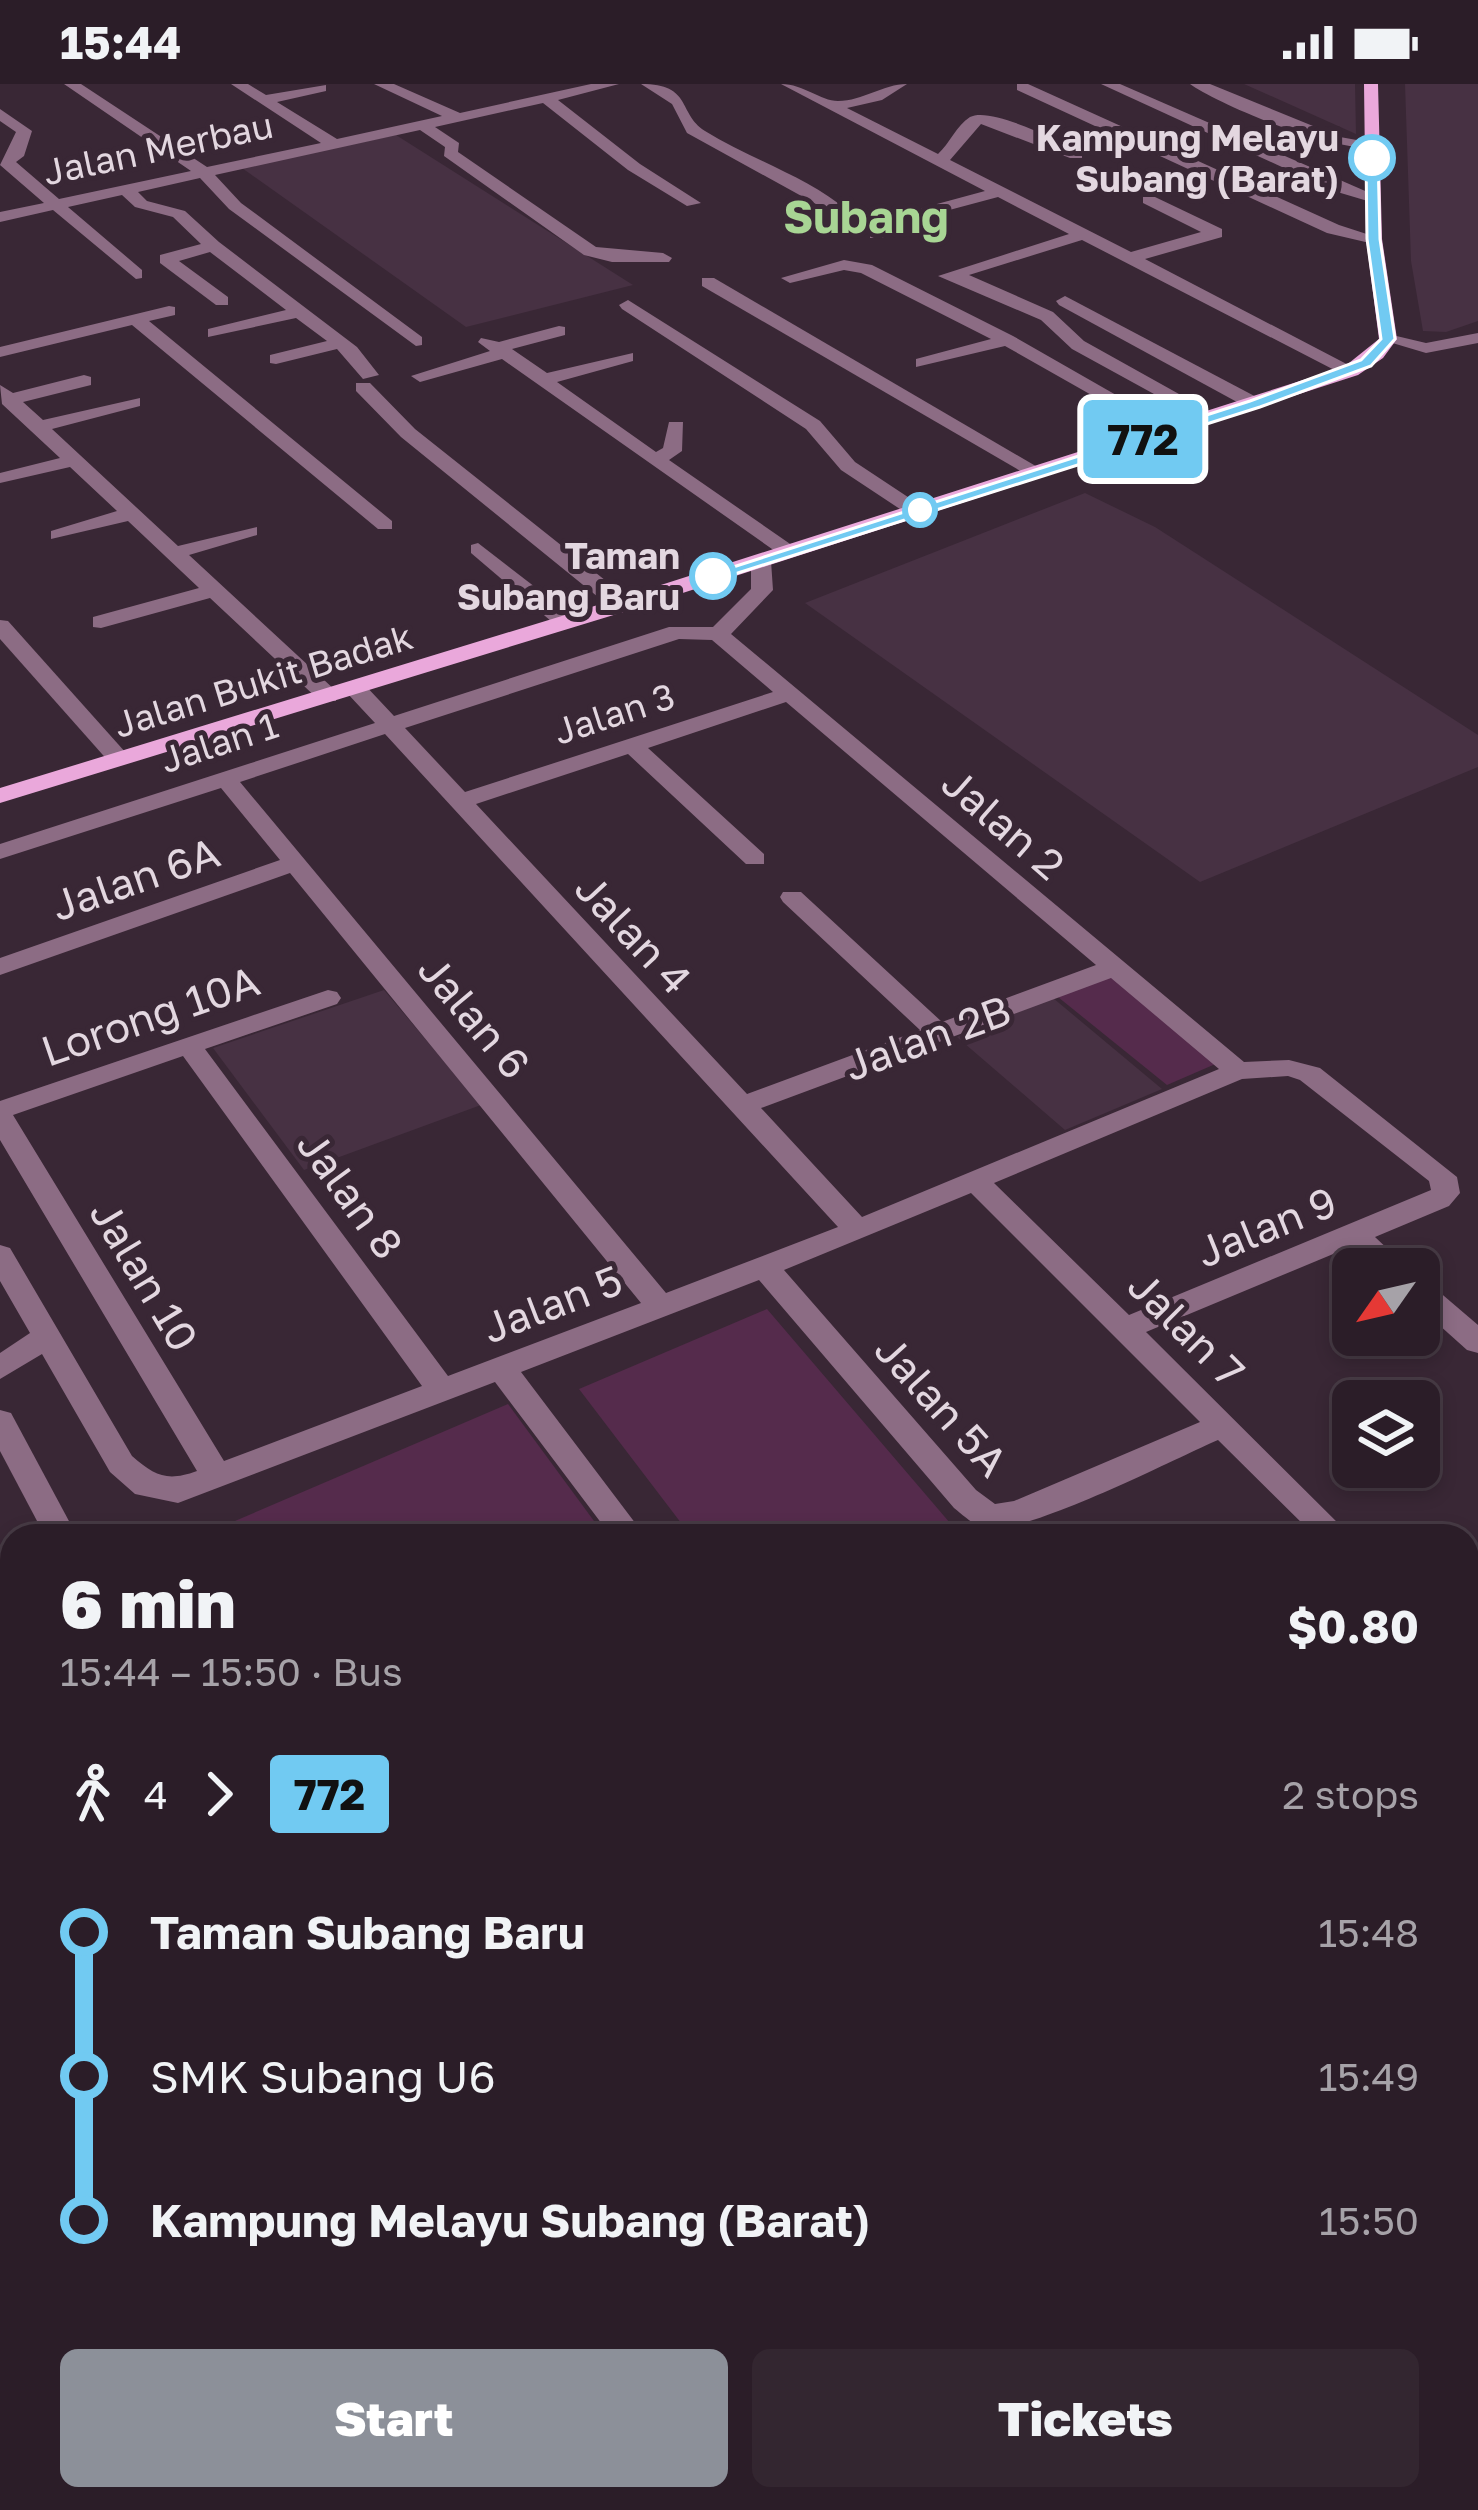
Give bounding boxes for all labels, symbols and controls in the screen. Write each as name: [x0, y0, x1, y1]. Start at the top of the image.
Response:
text: 15:44: [60, 15, 181, 69]
street label: Jalan Merbau: [39, 103, 277, 193]
place label: Kampung Melayu Subang (Barat): [1036, 116, 1339, 200]
marker: Kampung Melayu Subang (Barat): [1350, 136, 1394, 180]
district label: Subang: [783, 189, 949, 243]
line badge: 772: [1074, 400, 1212, 478]
text: 772: [1107, 414, 1179, 464]
unlabelled marker: [904, 494, 936, 526]
place label: Taman Subang Baru: [457, 534, 680, 618]
marker: Taman Subang Baru: [691, 554, 735, 598]
street label: Jalan Bukit Badak: [109, 614, 417, 746]
street label: Jalan 3: [548, 673, 680, 753]
street label: Jalan 1: [155, 703, 283, 781]
street label: Jalan 2: [933, 757, 1075, 889]
street label: Jalan 6A: [45, 826, 225, 930]
street label: Jalan 4: [566, 862, 702, 1004]
street label: Jalan 6: [409, 944, 541, 1088]
street label: Lorong 10A: [35, 954, 265, 1076]
street label: Jalan 2B: [837, 984, 1017, 1090]
street label: Jalan 8: [288, 1120, 414, 1268]
street label: Jalan 9: [1189, 1175, 1343, 1277]
street label: Jalan 10: [81, 1191, 209, 1359]
north arrow: [1332, 1248, 1440, 1356]
map controls: [1332, 1248, 1440, 1488]
street label: Jalan 5: [475, 1254, 629, 1352]
street label: Jalan 7: [1119, 1260, 1255, 1396]
street label: Jalan 5A: [866, 1324, 1018, 1486]
button: layers: [1332, 1380, 1440, 1488]
text: 6 min: [60, 1563, 236, 1643]
text: $0.80: [1287, 1599, 1419, 1653]
text: 15:44 – 15:50 · Bus: [60, 1648, 403, 1695]
icon: walk: [60, 1761, 126, 1827]
icon: forward: [186, 1761, 252, 1827]
text: 772: [294, 1769, 365, 1819]
text: 4: [144, 1771, 168, 1818]
text: 2 stops: [1282, 1771, 1419, 1818]
text: Taman Subang Baru: [150, 1905, 585, 1959]
text: 15:48: [1318, 1909, 1419, 1956]
text: SMK Subang U6: [150, 2049, 496, 2103]
text: 15:49: [1318, 2053, 1419, 2100]
text: Kampung Melayu Subang (Barat): [150, 2193, 870, 2247]
text: 15:50: [1319, 2197, 1419, 2244]
button: Start: [60, 2349, 728, 2487]
button: Tickets: [752, 2349, 1419, 2487]

